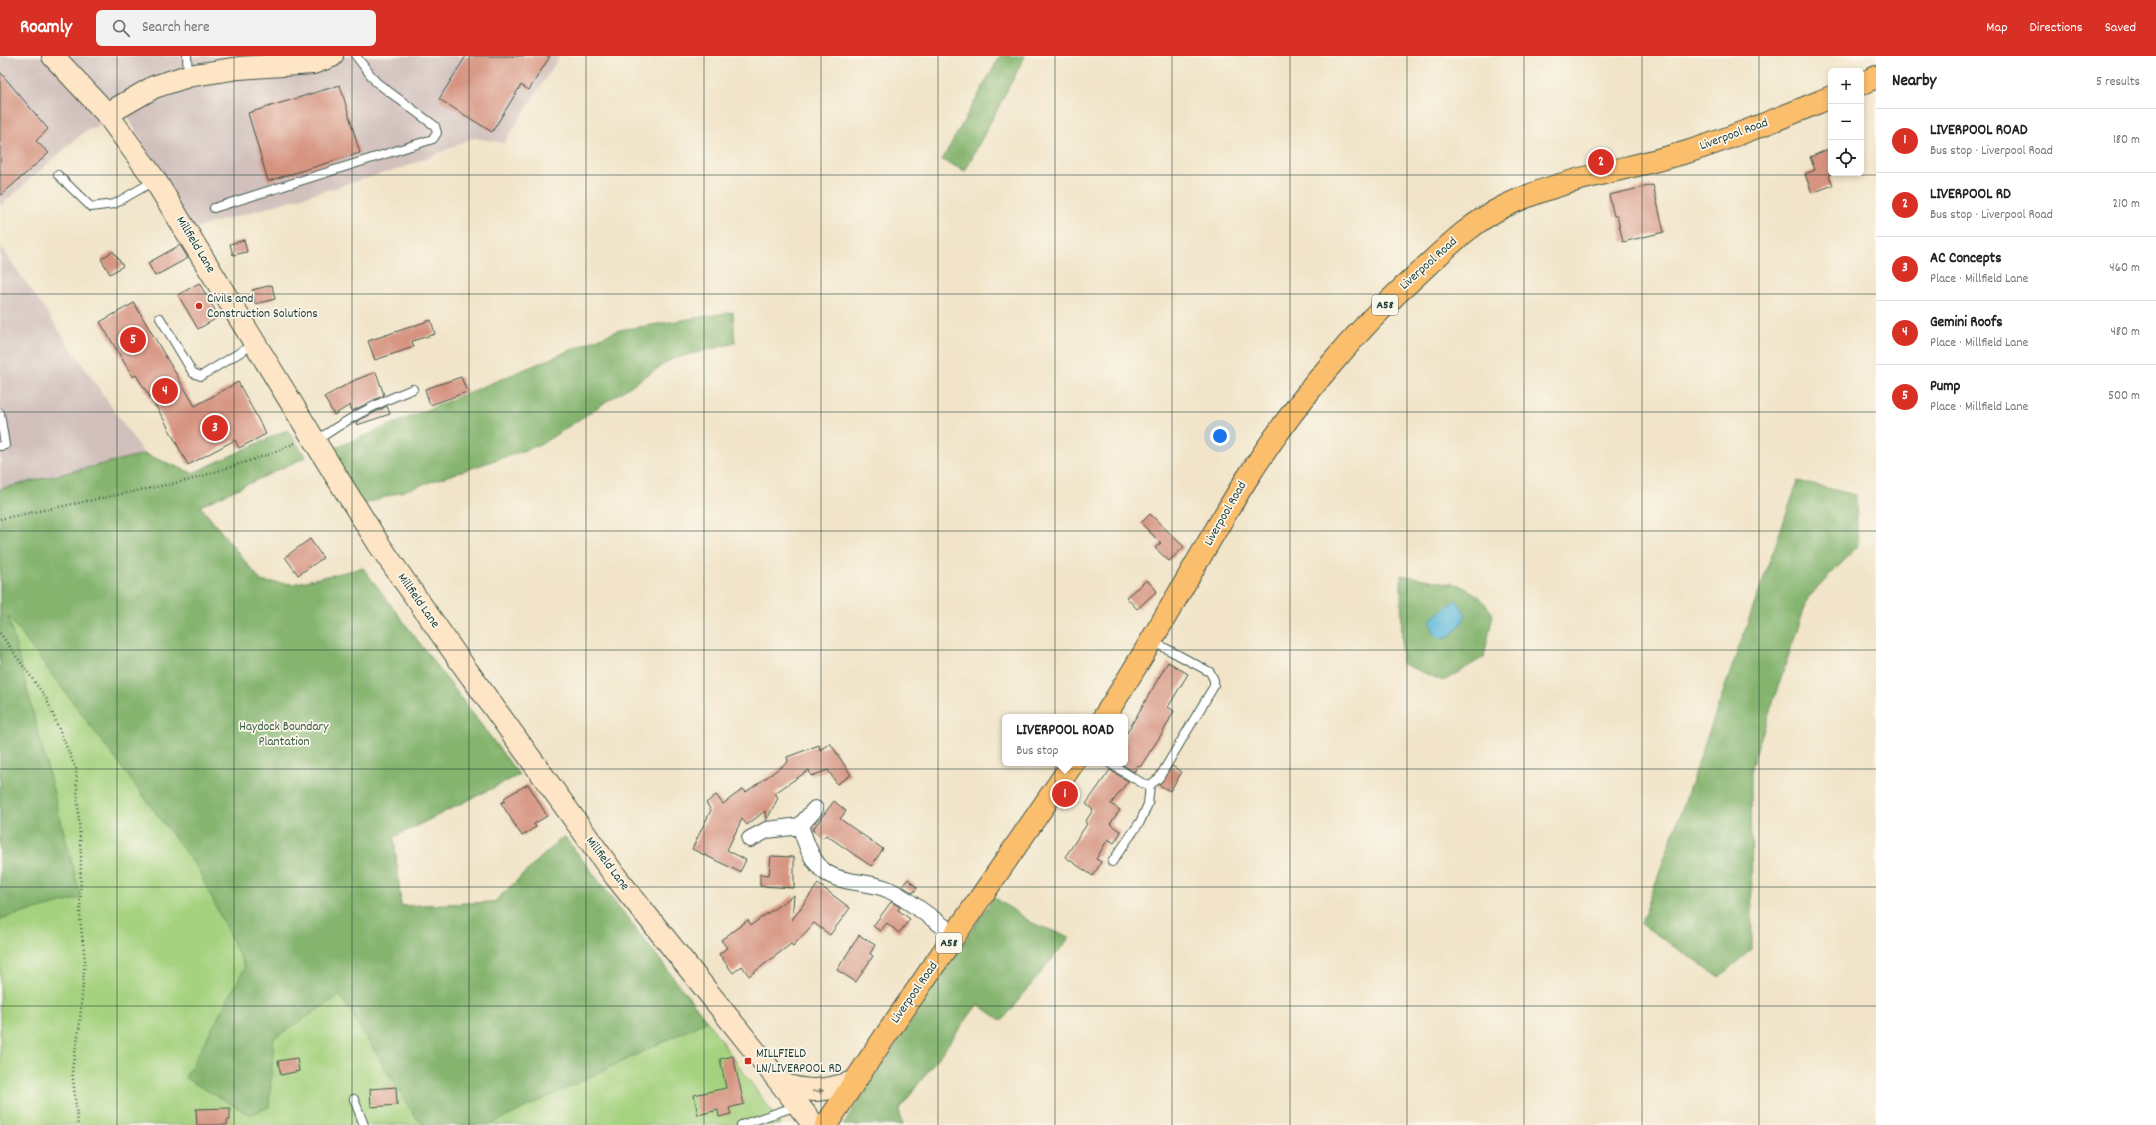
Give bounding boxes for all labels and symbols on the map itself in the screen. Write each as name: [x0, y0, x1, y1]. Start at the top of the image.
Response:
street label: Liverpool Road: [1697, 114, 1771, 156]
pin: 2: [1588, 147, 1614, 177]
street label: Millfield Lane: [171, 213, 220, 277]
street label: Liverpool Road: [1396, 233, 1462, 295]
place label: Civils and Construction Solutions: [207, 290, 318, 324]
road number: A58: [1372, 295, 1398, 315]
marker: Civils and Construction Solutions: [194, 301, 204, 311]
pin: 5: [120, 325, 146, 355]
pin: 4: [152, 376, 178, 406]
pin: 3: [202, 413, 228, 443]
your location: [1210, 426, 1230, 446]
street label: Liverpool Road: [1200, 478, 1252, 550]
street label: Millfield Lane: [392, 570, 444, 633]
park label: Haydock Boundary Plantation: [239, 718, 329, 752]
pin: 1: [1052, 779, 1078, 809]
street label: Millfield Lane: [580, 833, 634, 895]
road number: A58: [936, 933, 962, 953]
street label: Liverpool Road: [887, 958, 943, 1028]
place label: MILLFIELD LN/LIVERPOOL RD: [756, 1045, 842, 1079]
marker: MILLFIELD LN/LIVERPOOL RD: [743, 1056, 753, 1066]
one-way arrow: [812, 1087, 825, 1094]

